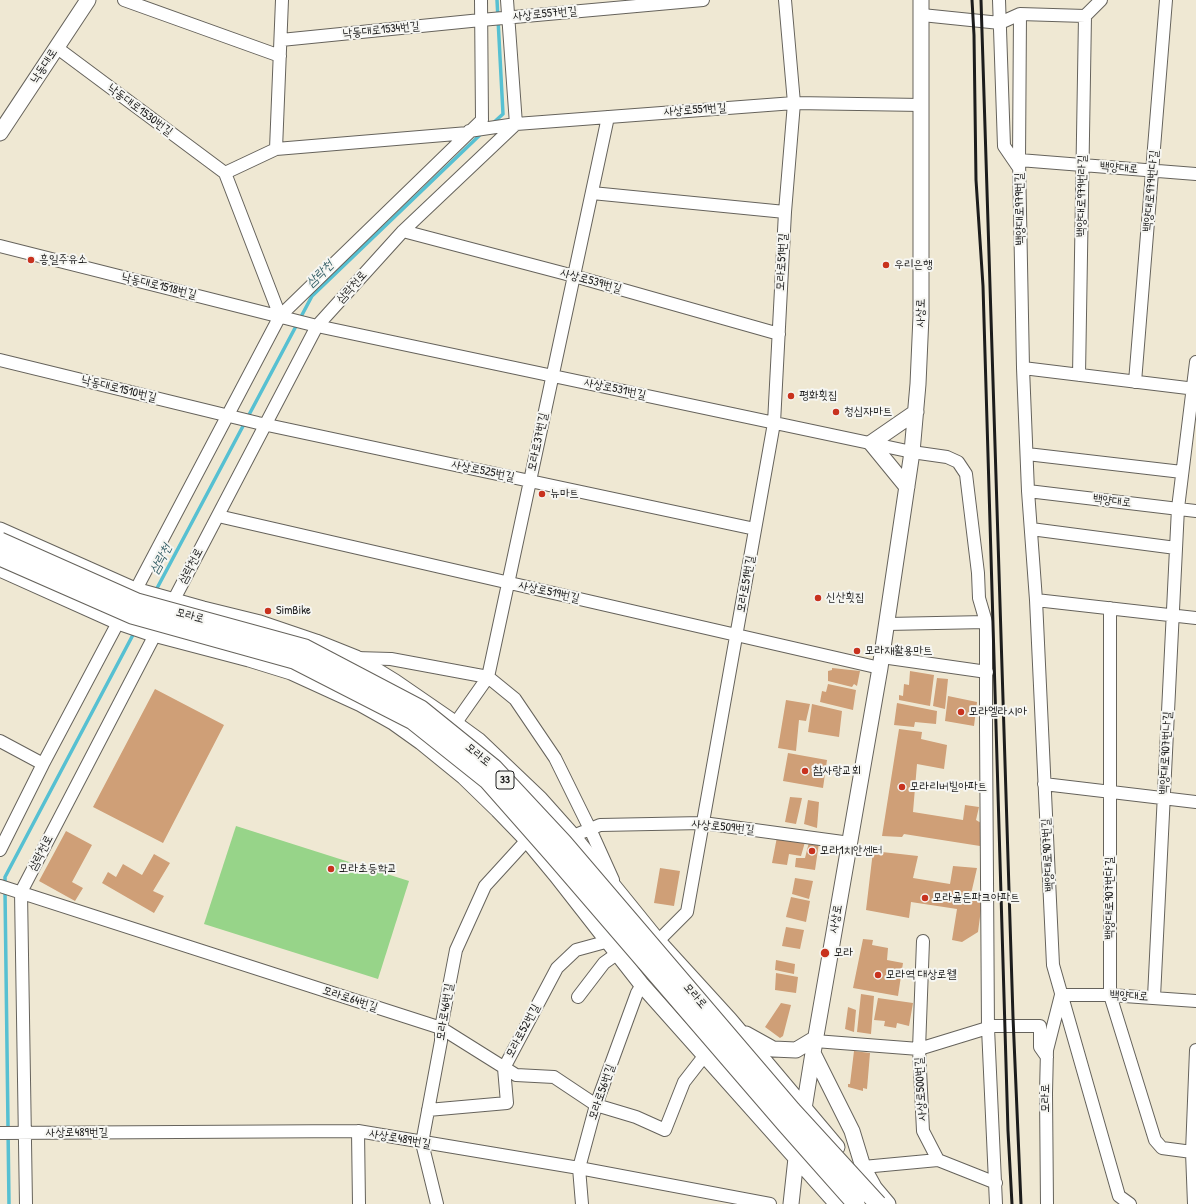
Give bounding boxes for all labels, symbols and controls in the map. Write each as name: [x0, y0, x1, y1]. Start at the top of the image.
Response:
street label: 사상로557번길: [512, 4, 578, 24]
street label: 낙동대로1534번길: [342, 19, 420, 41]
street label: 낙동대로: [27, 46, 61, 86]
street label: 낙동대로1530번길: [104, 81, 176, 139]
street label: 사상로551번길: [663, 101, 727, 119]
street label: 백양대로979번다길: [1140, 149, 1162, 233]
street label: 백양대로979번라길: [1074, 155, 1090, 237]
street label: 백양대로: [1099, 159, 1139, 177]
street label: 백양대로979번길: [1012, 173, 1028, 245]
street label: 모라로51번길: [773, 233, 791, 291]
place label: 흥일주유소: [39, 253, 87, 267]
marker: 흥일주유소: [26, 255, 36, 265]
water label: 삼락천: [303, 257, 337, 291]
place label: 우리은행: [894, 258, 933, 272]
marker: 우리은행: [881, 260, 891, 270]
street label: 사상로539번길: [559, 265, 623, 297]
street label: 삼락천로: [334, 268, 370, 306]
street label: 낙동대로1518번길: [120, 270, 198, 302]
street label: 사상로: [914, 298, 928, 328]
street label: 낙동대로1510번길: [80, 373, 158, 405]
street label: 사상로531번길: [583, 375, 647, 403]
place label: 평화횟집: [799, 389, 838, 403]
marker: 평화횟집: [786, 391, 796, 401]
place label: 청십자마트: [844, 405, 892, 419]
marker: 청십자마트: [831, 407, 841, 417]
street label: 모라로37번길: [525, 411, 551, 473]
street label: 사상로525번길: [450, 457, 516, 485]
place label: 뉴마트: [550, 487, 579, 501]
marker: 뉴마트: [537, 489, 547, 499]
street label: 백양대로: [1092, 492, 1132, 510]
water label: 삼락천: [147, 541, 175, 577]
street label: 삼락천로: [176, 546, 206, 586]
street label: 모라로51번길: [734, 554, 758, 614]
street label: 사상로519번길: [517, 578, 581, 606]
place label: 신산횟집: [826, 591, 865, 605]
marker: 신산횟집: [813, 593, 823, 603]
place label: SimBike: [276, 604, 311, 618]
street label: 모라로: [174, 605, 206, 627]
marker: SimBike: [263, 606, 273, 616]
place label: 모라재활용마트: [865, 644, 933, 658]
marker: 모라재활용마트: [852, 646, 862, 656]
place label: 모라엘라시아: [969, 705, 1027, 719]
marker: 모라엘라시아: [956, 707, 966, 717]
street label: 백양대로907번나길: [1157, 711, 1175, 795]
street label: 모라로: [462, 740, 494, 770]
place label: 참사랑교회: [813, 764, 861, 778]
marker: 참사랑교회: [800, 766, 810, 776]
road number: 33: [496, 771, 514, 789]
place label: 모라리버빌아파트: [910, 780, 987, 794]
marker: 모라리버빌아파트: [897, 782, 907, 792]
street label: 사상로509번길: [691, 817, 755, 837]
street label: 백양대로907번길: [1039, 818, 1057, 892]
street label: 삼락천로: [26, 833, 56, 873]
place label: 모라1치안센터: [820, 844, 882, 858]
marker: 모라1치안센터: [807, 846, 817, 856]
street label: 백양대로907번다길: [1103, 856, 1117, 940]
place label: 모라초등학교: [339, 862, 397, 876]
marker: 모라초등학교: [326, 864, 336, 874]
place label: 모라골든파크아파트: [933, 891, 1020, 905]
marker: 모라골든파크아파트: [920, 893, 930, 903]
street label: 사상로: [826, 903, 846, 935]
place label: 모라: [834, 946, 853, 960]
marker: 모라: [819, 947, 831, 959]
place label: 모라역 대상로웰: [886, 968, 956, 982]
marker: 모라역 대상로웰: [873, 970, 883, 980]
street label: 모라로: [680, 980, 710, 1012]
street label: 모라로46번길: [433, 982, 457, 1042]
street label: 모라로64번길: [320, 983, 380, 1015]
street label: 백양대로: [1109, 988, 1149, 1004]
street label: 모라로52번길: [503, 1002, 543, 1060]
street label: 사상로500번길: [912, 1057, 930, 1121]
street label: 모라로56번길: [586, 1062, 618, 1122]
street label: 모라로: [1039, 1084, 1053, 1112]
street label: 사상로489번길: [46, 1126, 108, 1140]
street label: 사상로489번길: [368, 1126, 432, 1152]

